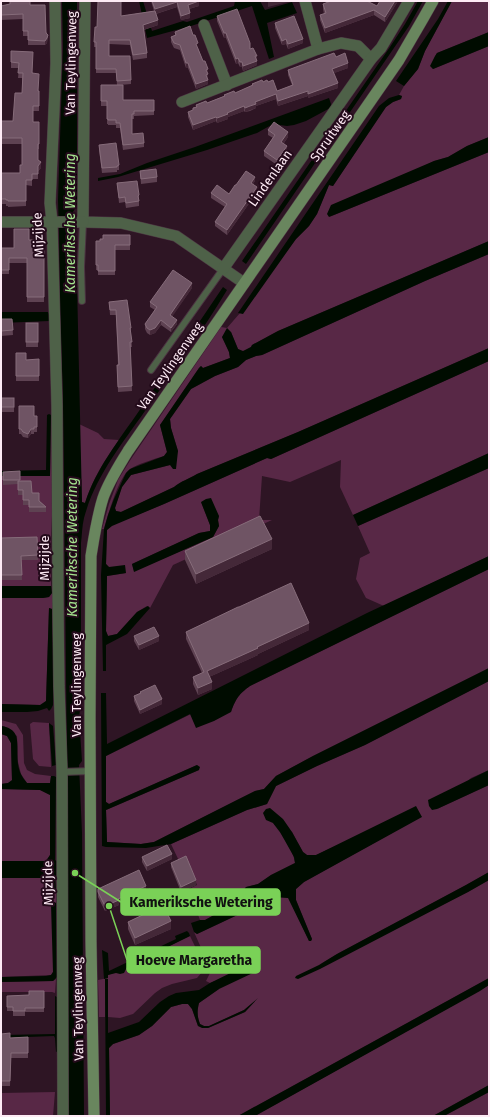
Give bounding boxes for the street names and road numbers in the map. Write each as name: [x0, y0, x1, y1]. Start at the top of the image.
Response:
street label: Van Teylingenweg: [63, 11, 79, 115]
street label: Spruitweg: [307, 107, 353, 164]
street label: Lindenlaan: [245, 147, 295, 209]
street label: Mijzijde: [29, 212, 47, 258]
street label: Van Teylingenweg: [134, 319, 206, 413]
street label: Mijzijde: [37, 535, 52, 581]
street label: Van Teylingenweg: [69, 633, 84, 737]
street label: Mijzijde: [40, 860, 56, 906]
street label: Van Teylingenweg: [70, 957, 86, 1061]

